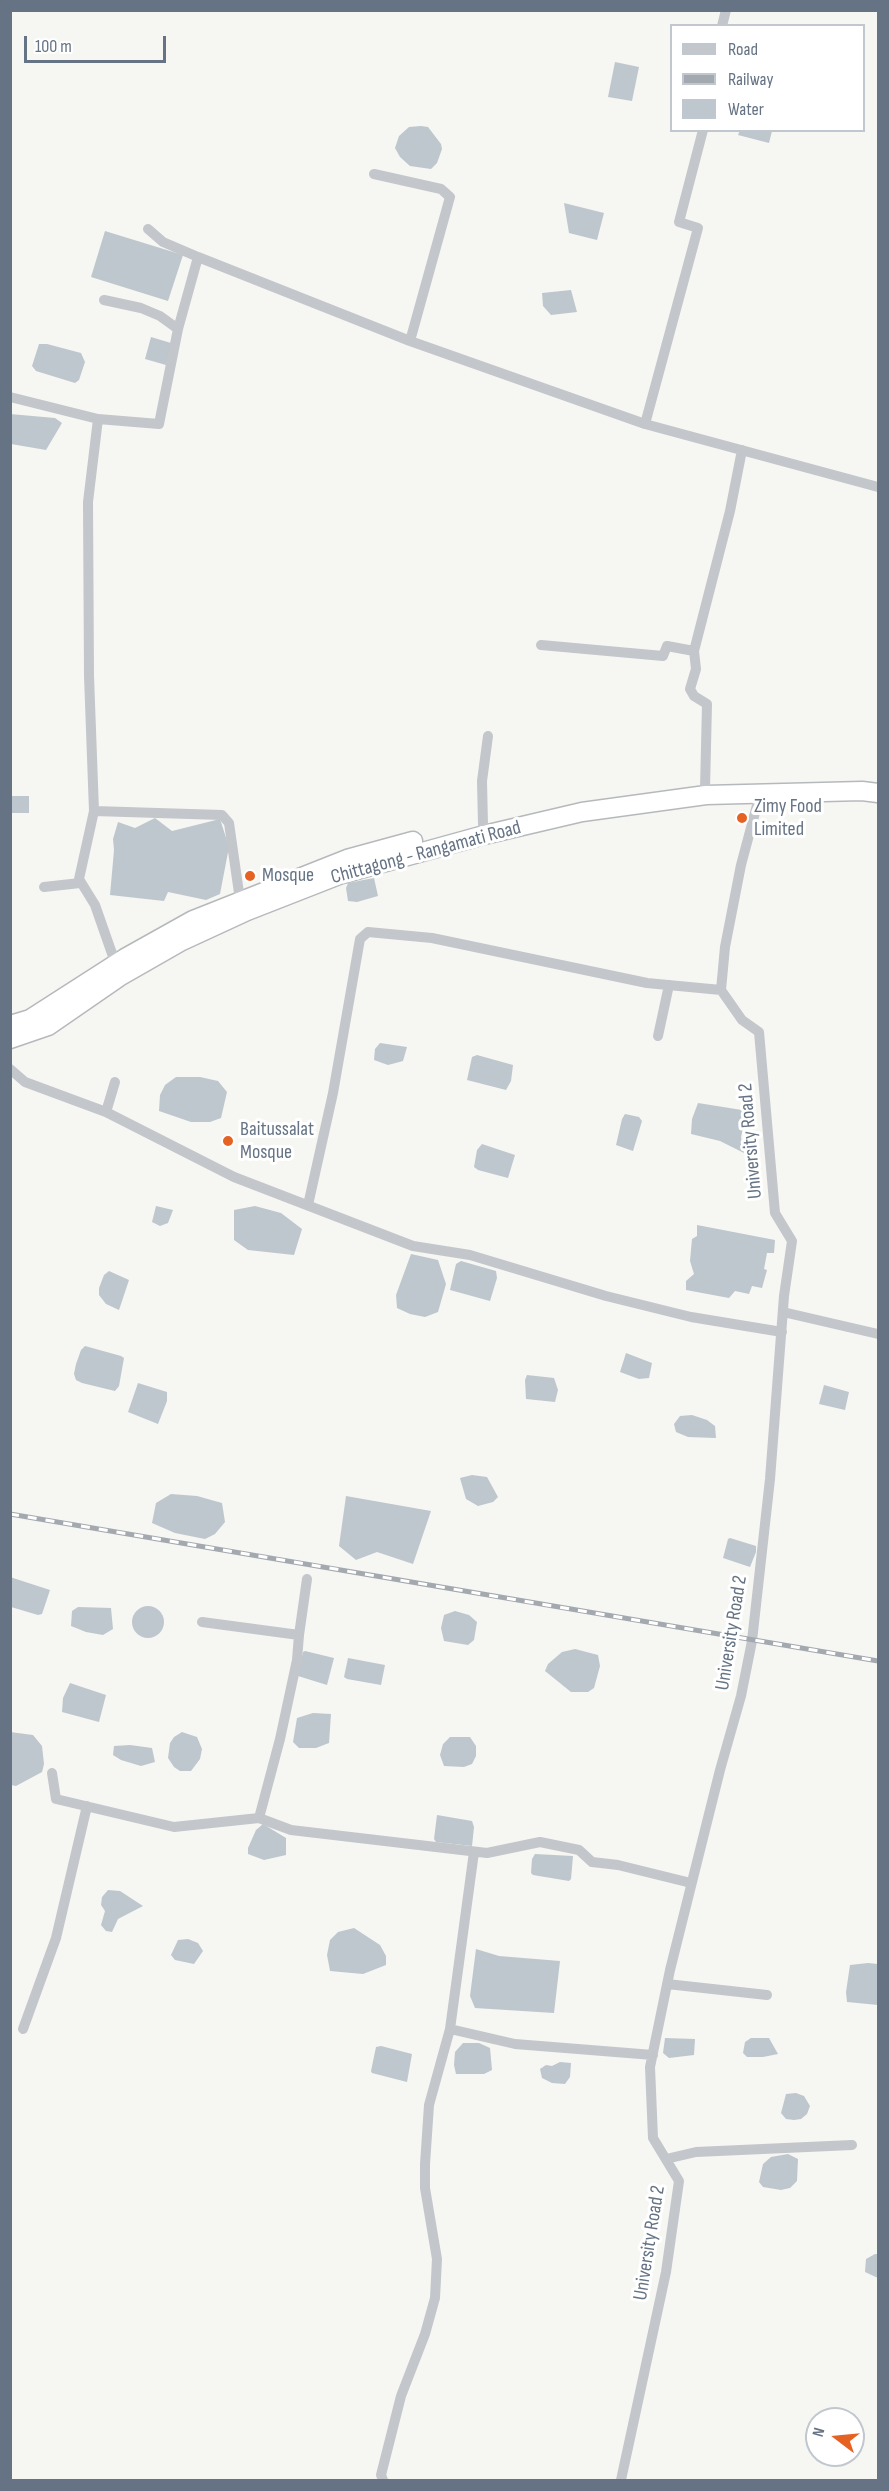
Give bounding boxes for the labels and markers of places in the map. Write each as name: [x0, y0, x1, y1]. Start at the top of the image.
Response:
place label: Zimy Food Limited: [754, 795, 822, 842]
marker: Zimy Food Limited: [735, 811, 749, 825]
place label: Mosque: [262, 864, 314, 888]
marker: Mosque: [243, 869, 257, 883]
place label: Baitussalat Mosque: [240, 1118, 314, 1165]
marker: Baitussalat Mosque: [221, 1134, 235, 1148]

